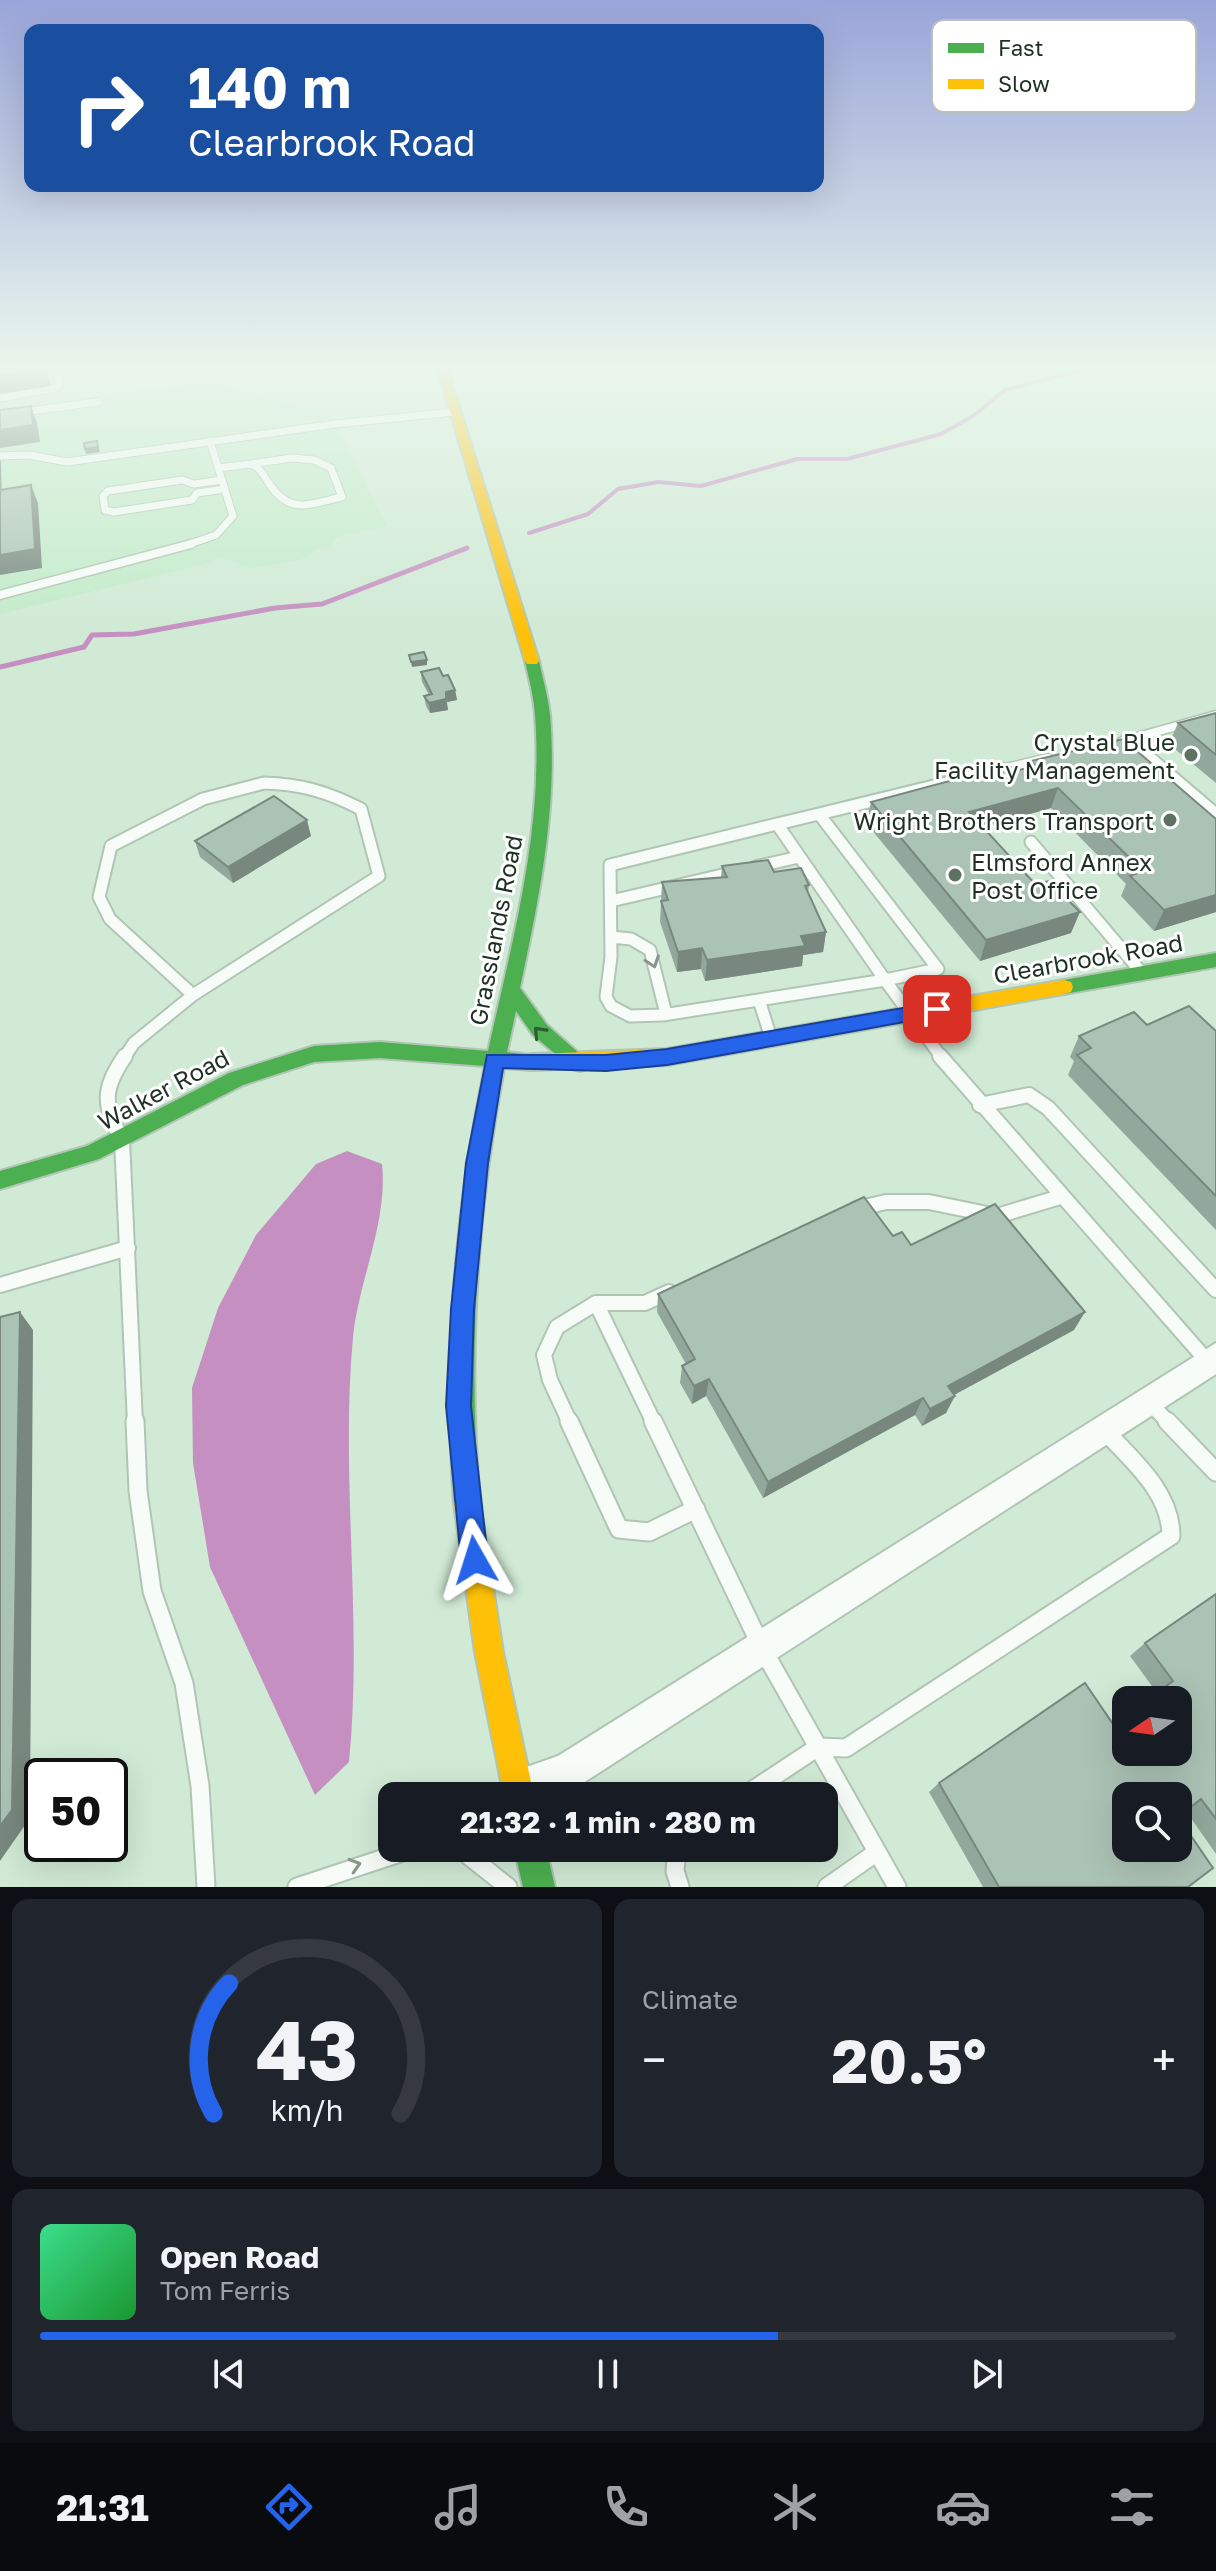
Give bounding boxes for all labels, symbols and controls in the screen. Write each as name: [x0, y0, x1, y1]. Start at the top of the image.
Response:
legend: [932, 20, 1196, 112]
text: Fast: [998, 34, 1044, 61]
text: 140 m: [188, 53, 351, 120]
icon: right: [56, 56, 160, 160]
text: Slow: [998, 70, 1050, 97]
text: Clearbrook Road: [188, 121, 475, 164]
place label: Crystal Blue Facility Management: [934, 727, 1175, 784]
marker: Crystal Blue Facility Management: [1182, 746, 1200, 764]
place label: Wright Brothers Transport: [853, 806, 1154, 835]
marker: Wright Brothers Transport: [1161, 811, 1179, 829]
street label: Grasslands Road: [462, 832, 528, 1028]
place label: Elmsford Annex Post Office: [971, 847, 1152, 904]
marker: Elmsford Annex Post Office: [946, 866, 964, 884]
street label: Clearbrook Road: [991, 927, 1185, 989]
one-way arrow: [643, 954, 659, 968]
pin: [903, 975, 971, 1043]
icon: arrive: [915, 987, 959, 1031]
one-way arrow: [534, 1026, 548, 1041]
street label: Walker Road: [92, 1042, 234, 1136]
position arrow: [433, 1518, 517, 1602]
north arrow: [1112, 1686, 1192, 1766]
map controls: [1112, 1686, 1192, 1862]
speed limit sign: 50: [24, 1758, 128, 1862]
button: search: [1112, 1782, 1192, 1862]
text: 21:32 · 1 min · 280 m: [460, 1804, 756, 1840]
one-way arrow: [348, 1858, 362, 1874]
text: Climate: [642, 1984, 738, 2015]
text: 43: [256, 1998, 358, 2098]
text: 20.5°: [832, 2024, 986, 2096]
text: −: [642, 2033, 666, 2086]
text: +: [1152, 2033, 1176, 2086]
text: km/h: [271, 2093, 343, 2127]
text: Open Road: [160, 2239, 319, 2275]
text: Tom Ferris: [160, 2275, 290, 2306]
icon: previous: [207, 2352, 251, 2396]
icon: pause: [586, 2352, 630, 2396]
icon: next: [965, 2352, 1009, 2396]
icon: directions: [261, 2479, 317, 2535]
icon: music: [430, 2479, 486, 2535]
icon: phone: [598, 2479, 654, 2535]
icon: climate: [767, 2479, 823, 2535]
icon: car: [935, 2479, 991, 2535]
icon: filters: [1104, 2479, 1160, 2535]
text: 21:31: [56, 2486, 149, 2529]

